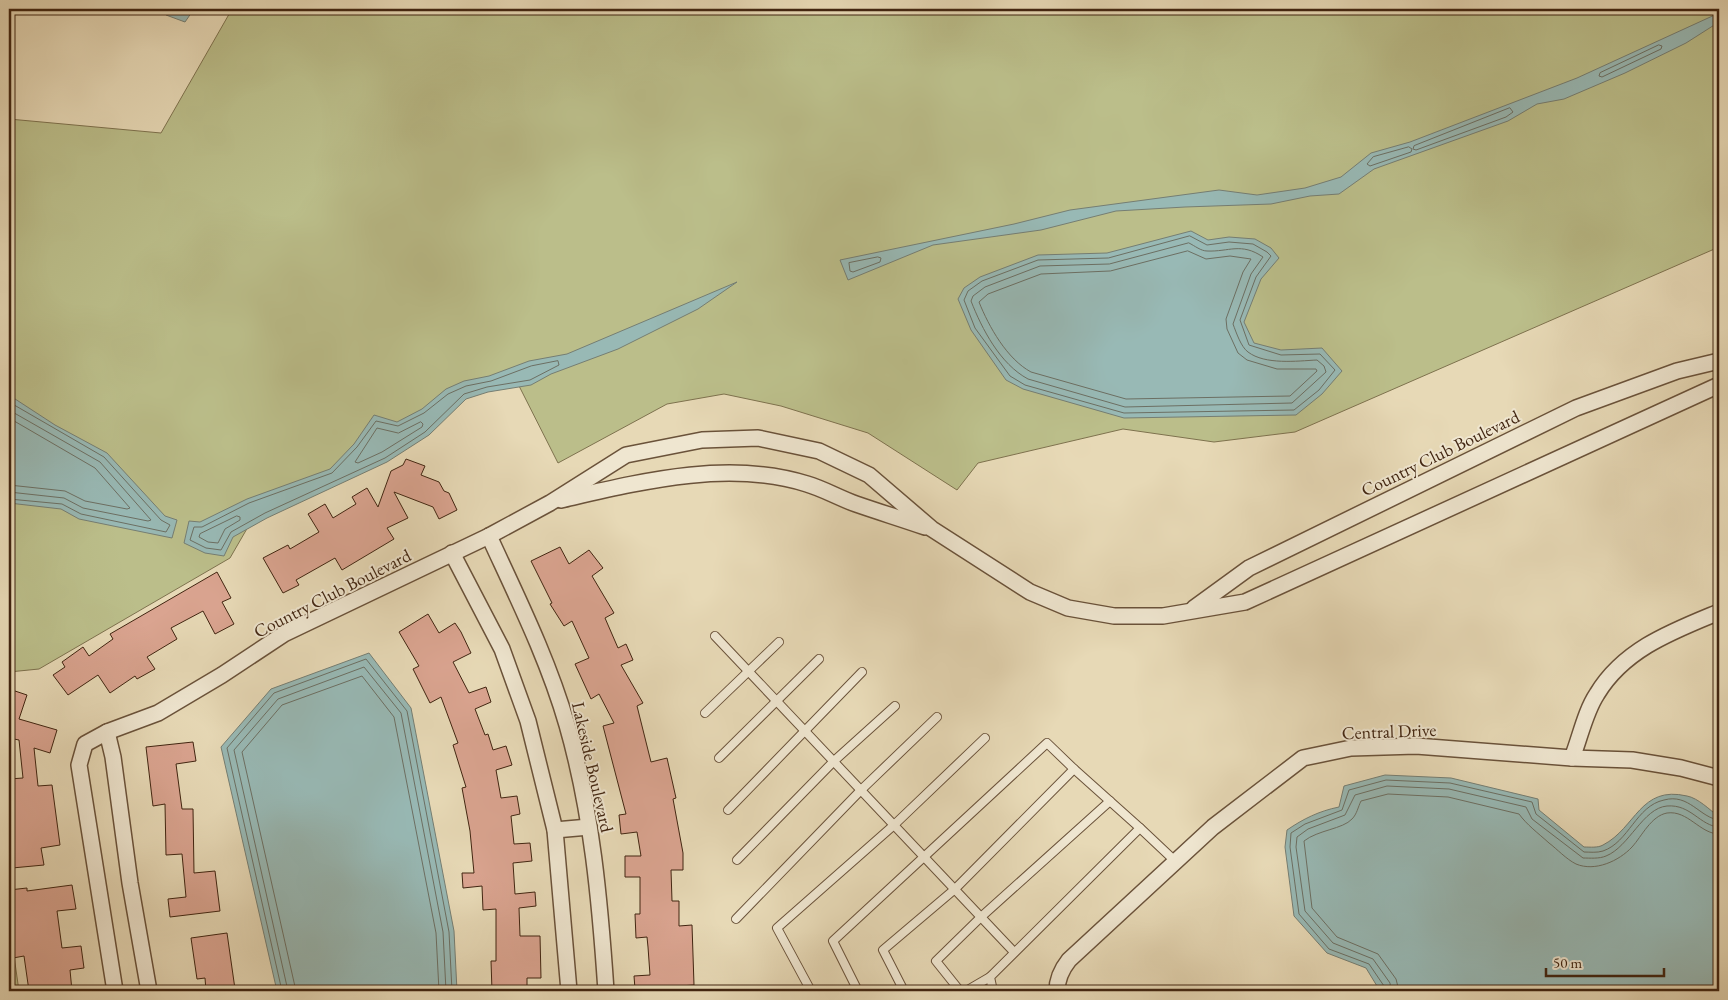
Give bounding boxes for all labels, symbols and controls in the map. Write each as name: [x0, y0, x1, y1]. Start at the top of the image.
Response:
street label: Country Club Boulevard: [1357, 404, 1524, 501]
street label: Country Club Boulevard: [249, 543, 415, 643]
street label: Lakeside Boulevard: [567, 699, 619, 835]
street label: Central Drive: [1341, 718, 1437, 744]
scale bar: [1546, 945, 1663, 977]
text: 50 m: [1553, 953, 1582, 972]

